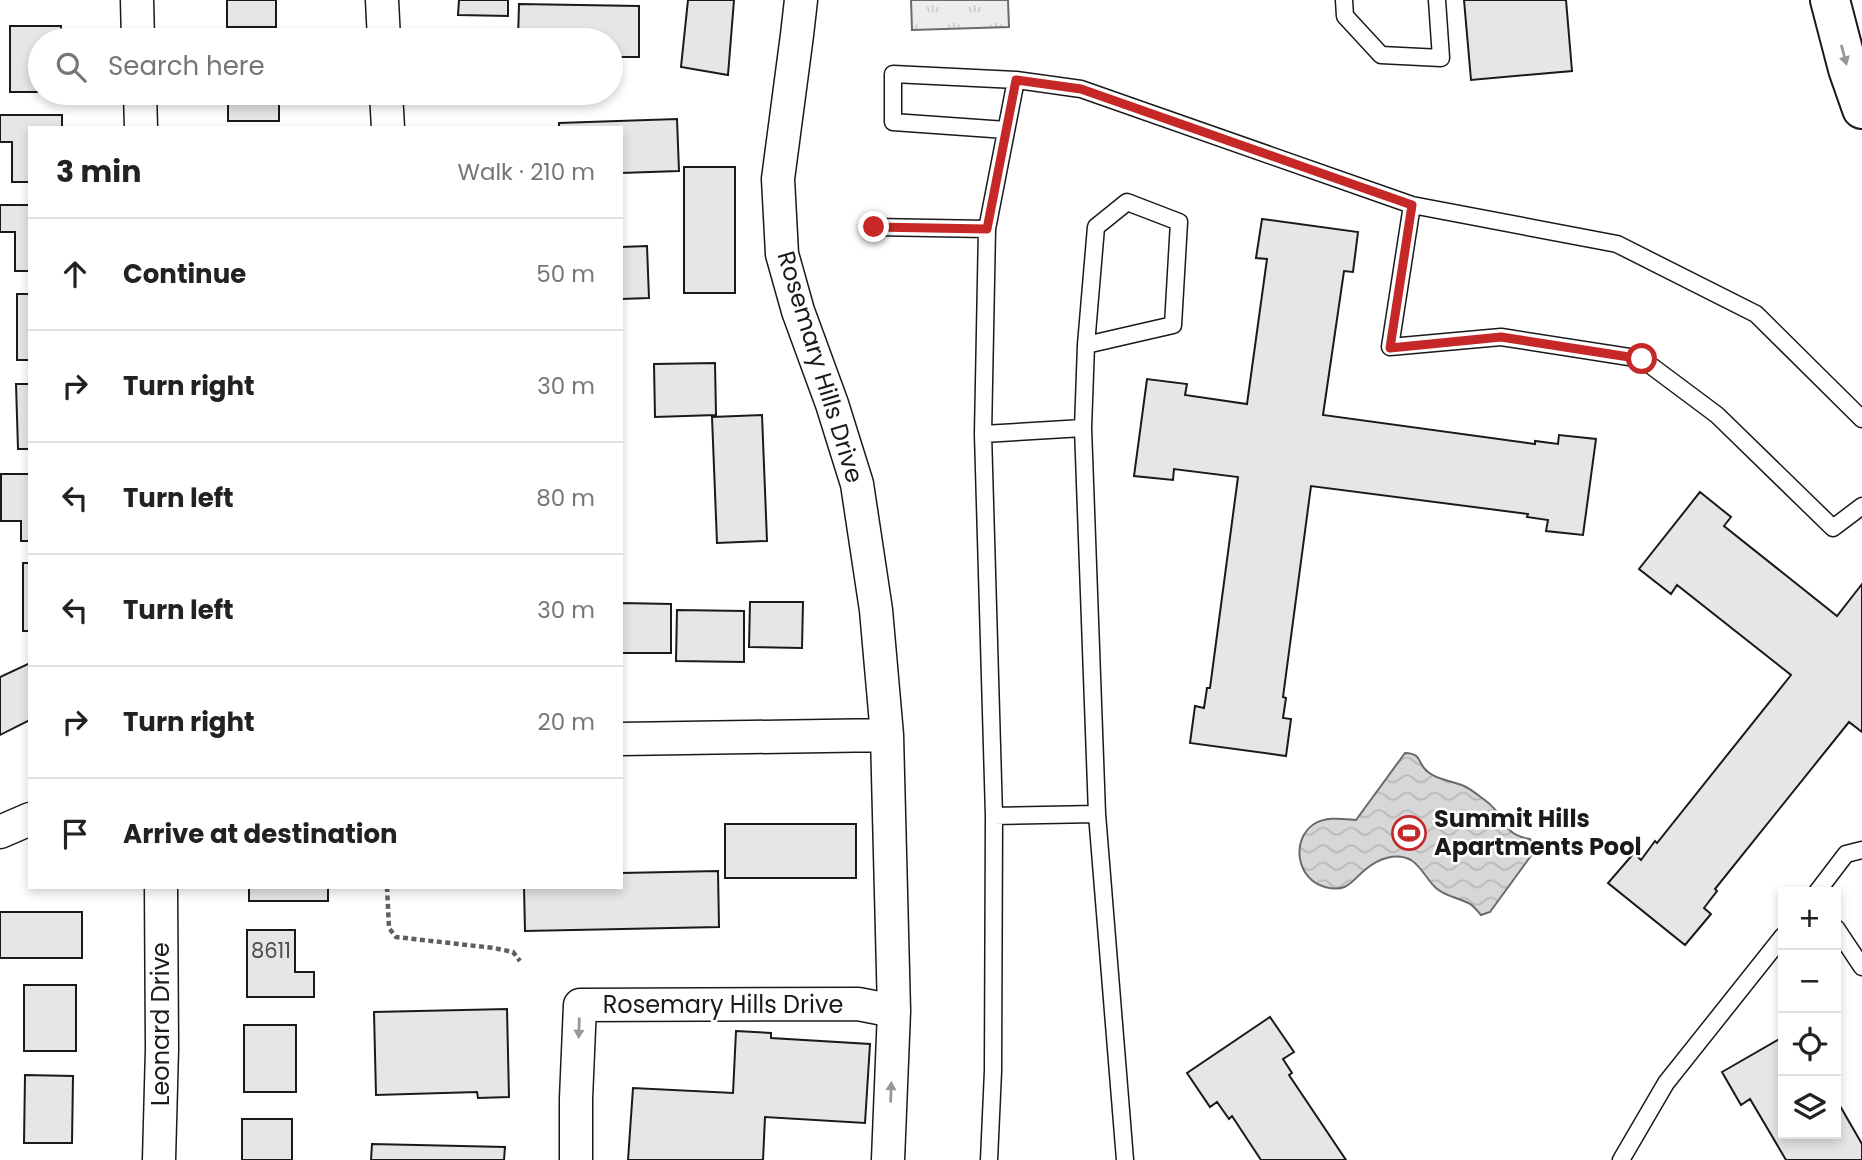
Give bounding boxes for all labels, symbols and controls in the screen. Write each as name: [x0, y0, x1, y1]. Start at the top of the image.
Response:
search box: [28, 28, 623, 105]
one-way arrow: [1839, 44, 1850, 66]
icon: search: [52, 48, 90, 86]
text: Search here: [108, 48, 265, 84]
text: 3 min: [56, 150, 141, 193]
text: Walk · 210 m: [457, 156, 595, 188]
route end: [858, 211, 889, 242]
street label: Rosemary Hills Drive: [770, 247, 871, 487]
icon: ahead: [56, 255, 94, 293]
text: Continue: [123, 256, 246, 292]
text: 50 m: [536, 258, 595, 290]
route start: [1626, 343, 1657, 374]
icon: right: [56, 367, 94, 405]
text: Turn right: [123, 368, 255, 404]
text: 30 m: [537, 370, 595, 402]
icon: left: [56, 479, 94, 517]
text: Turn left: [123, 480, 234, 516]
text: 80 m: [536, 482, 595, 514]
icon: left: [56, 591, 94, 629]
text: Turn left: [123, 592, 234, 628]
text: 30 m: [537, 594, 595, 626]
icon: right: [56, 703, 94, 741]
text: Turn right: [123, 704, 255, 740]
text: 20 m: [537, 706, 595, 738]
place label: Summit Hills Apartments Pool: [1434, 802, 1642, 863]
sports icon: Summit Hills Apartments Pool: [1390, 814, 1428, 852]
icon: arrive: [56, 815, 94, 853]
text: Arrive at destination: [123, 816, 398, 852]
map controls: [1778, 887, 1841, 1139]
button: +: [1778, 887, 1841, 950]
house number: 8611: [251, 936, 291, 965]
street label: Leonard Drive: [144, 942, 177, 1106]
button: −: [1778, 950, 1841, 1013]
street label: Rosemary Hills Drive: [603, 988, 843, 1021]
button: locate: [1778, 1013, 1841, 1076]
one-way arrow: [573, 1017, 584, 1039]
button: layers: [1778, 1076, 1841, 1139]
one-way arrow: [886, 1081, 897, 1103]

